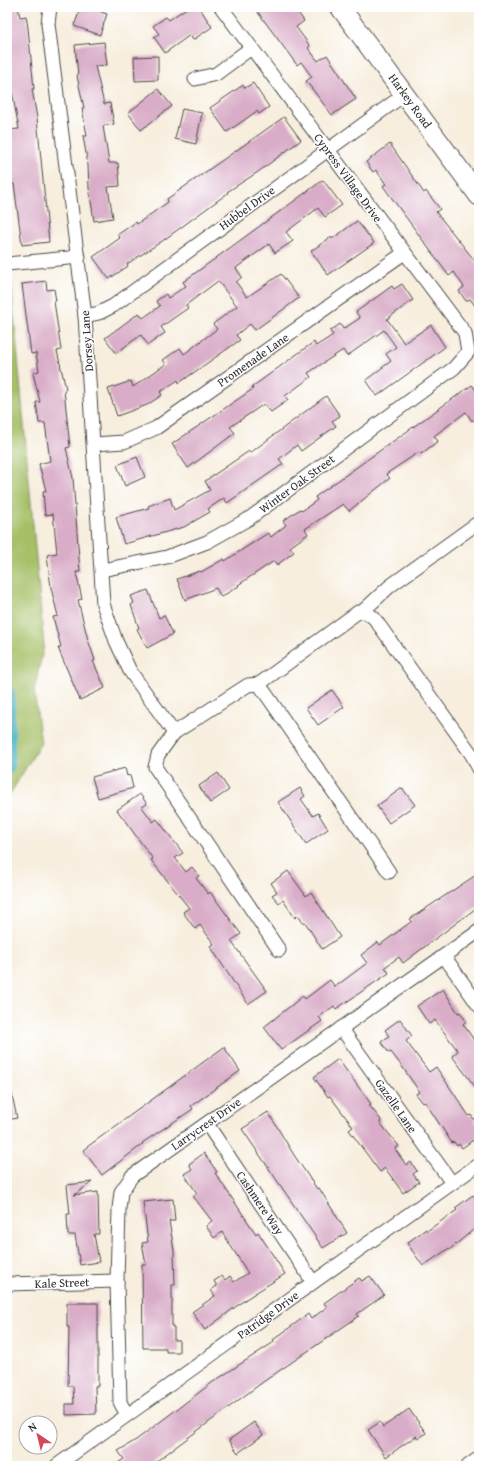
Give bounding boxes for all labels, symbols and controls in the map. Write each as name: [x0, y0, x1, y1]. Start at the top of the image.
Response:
street label: Harkey Road: [385, 70, 436, 132]
street label: Cypress Village Drive: [310, 130, 387, 226]
street label: Hubbel Drive: [215, 181, 278, 234]
street label: Dorsey Lane: [76, 310, 97, 372]
street label: Promenade Lane: [214, 328, 292, 391]
street label: Winter Oak Street: [255, 450, 339, 517]
street label: Gazelle Lane: [372, 1075, 422, 1136]
street label: Larrycrest Drive: [167, 1093, 244, 1154]
street label: Cashmere Way: [233, 1167, 288, 1238]
street label: Kale Street: [34, 1273, 90, 1292]
street label: Patridge Drive: [233, 1286, 302, 1343]
north arrow: [18, 1415, 58, 1455]
text: N: [25, 1418, 40, 1435]

